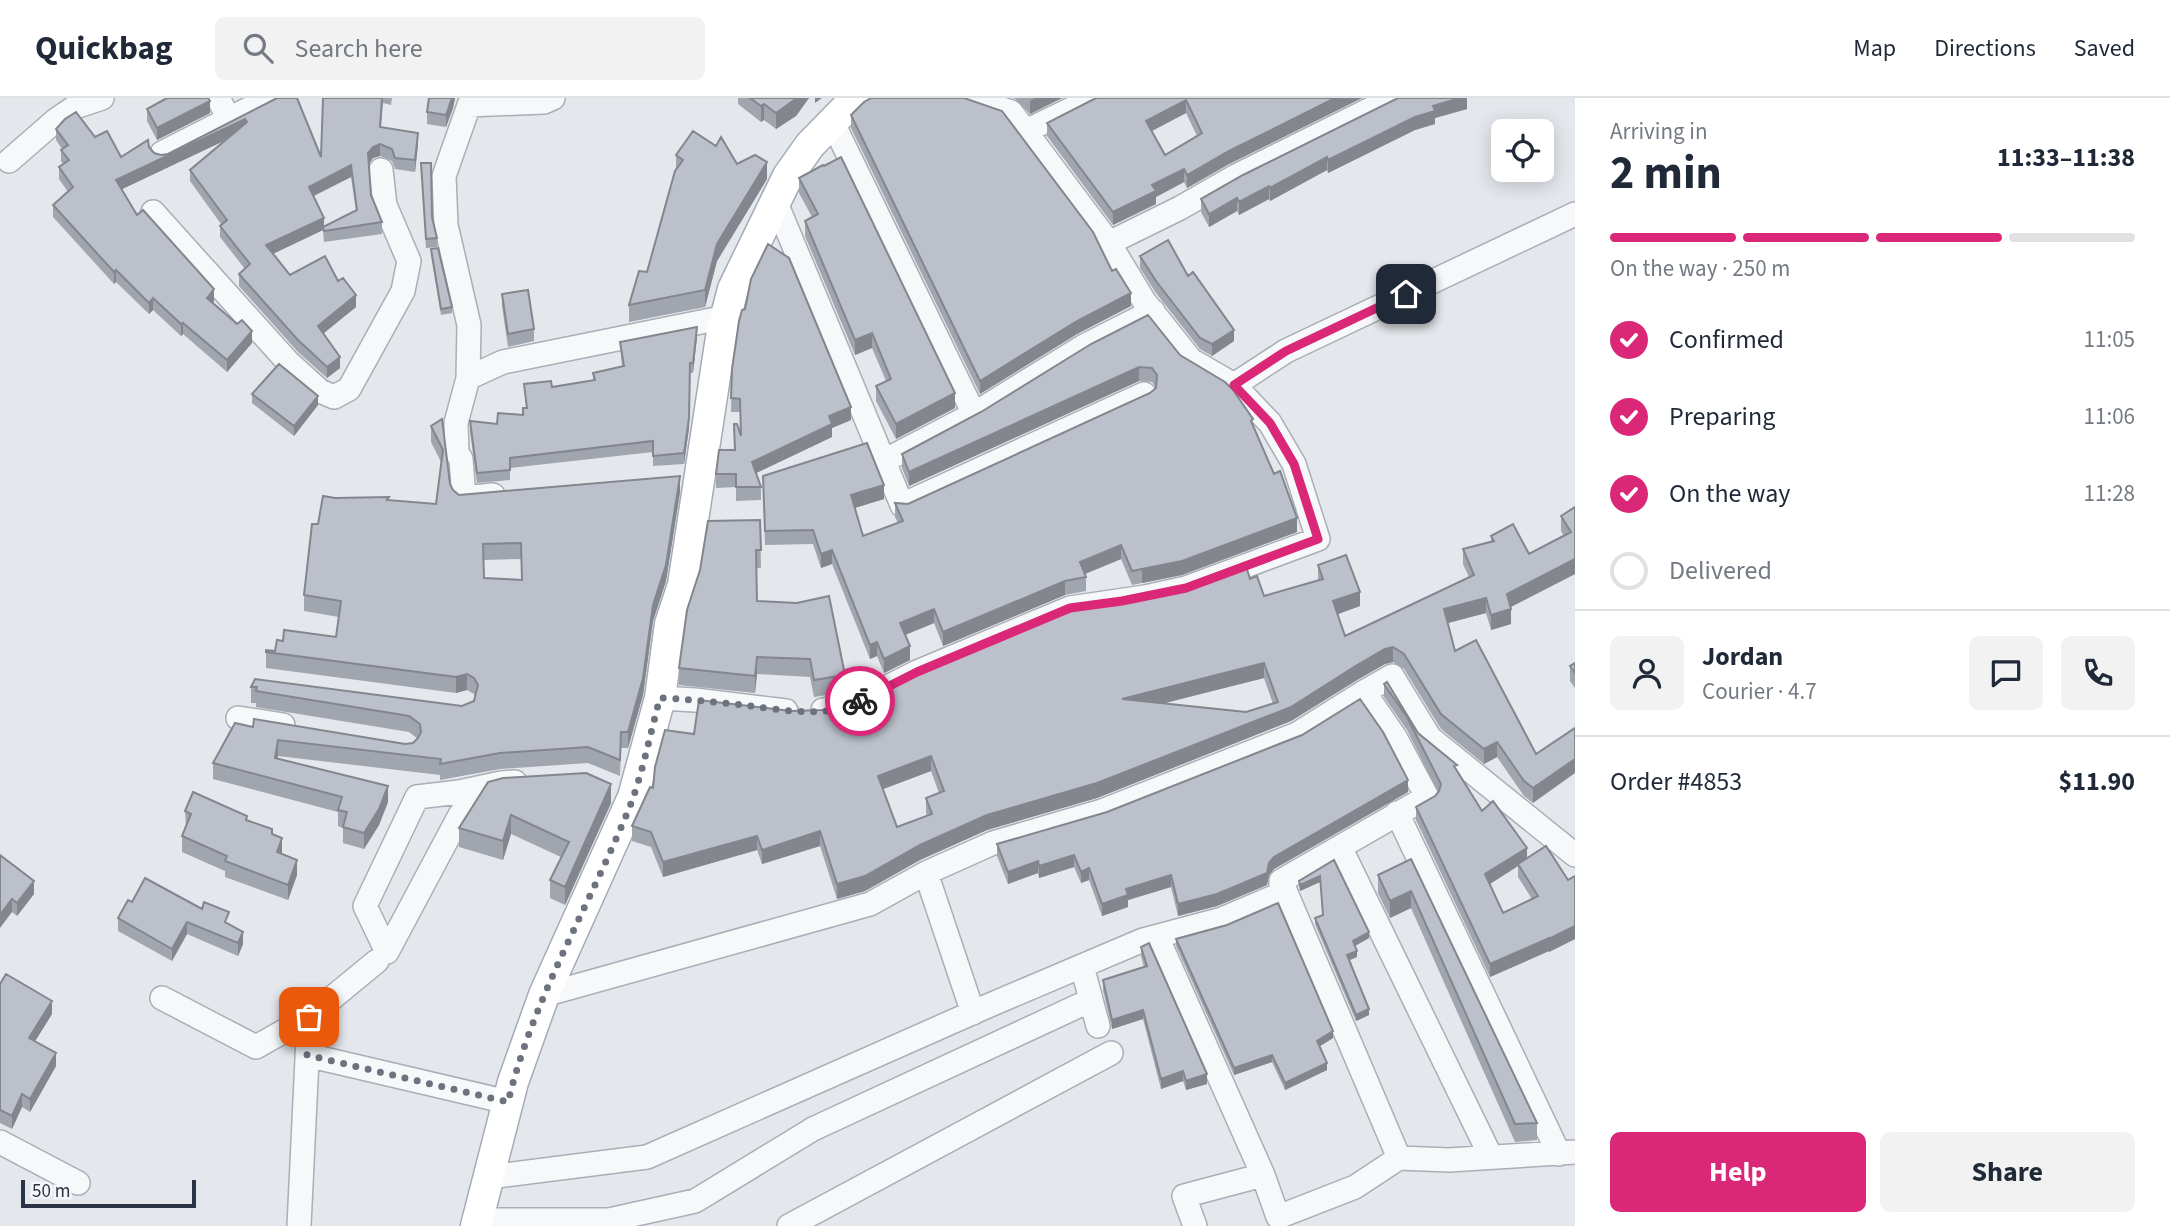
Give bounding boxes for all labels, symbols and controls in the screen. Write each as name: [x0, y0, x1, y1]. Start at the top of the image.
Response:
search box: [215, 17, 705, 80]
text: Quickbag: [35, 25, 173, 72]
icon: search: [239, 29, 277, 67]
text: Search here: [295, 30, 423, 67]
text: Map: [1853, 31, 1896, 66]
text: Directions: [1934, 31, 2036, 66]
text: Saved: [2074, 31, 2135, 66]
text: Arriving in: [1610, 115, 1708, 148]
map controls: [1491, 119, 1554, 182]
button: locate: [1491, 119, 1554, 182]
text: 11:33–11:38: [1997, 139, 2135, 176]
text: 2 min: [1610, 141, 1722, 206]
text: On the way · 250 m: [1610, 252, 1790, 285]
pin: [1376, 264, 1436, 324]
icon: home: [1387, 275, 1425, 313]
icon: check: [1610, 321, 1648, 359]
text: Confirmed: [1669, 321, 1784, 358]
text: 11:05: [2084, 323, 2135, 356]
icon: check: [1610, 398, 1648, 436]
text: Preparing: [1669, 398, 1775, 435]
text: 11:06: [2084, 400, 2135, 433]
icon: check: [1610, 475, 1648, 513]
text: On the way: [1669, 475, 1790, 512]
text: 11:28: [2084, 477, 2135, 510]
text: Delivered: [1669, 552, 1772, 589]
button: person: [1610, 636, 1684, 710]
button: chat: [1969, 636, 2043, 710]
button: phone: [2061, 636, 2135, 710]
text: Jordan: [1702, 638, 1783, 675]
courier: [825, 666, 895, 736]
text: Courier · 4.7: [1702, 675, 1817, 708]
icon: bike: [841, 682, 879, 720]
text: Order #4853: [1610, 763, 1742, 800]
text: $11.90: [2059, 763, 2135, 800]
pin: [279, 987, 339, 1047]
icon: bag: [290, 998, 328, 1036]
button: Help: [1610, 1132, 1866, 1212]
button: Share: [1880, 1132, 2135, 1212]
scale bar: [21, 1177, 196, 1209]
text: 50 m: [32, 1178, 70, 1205]

